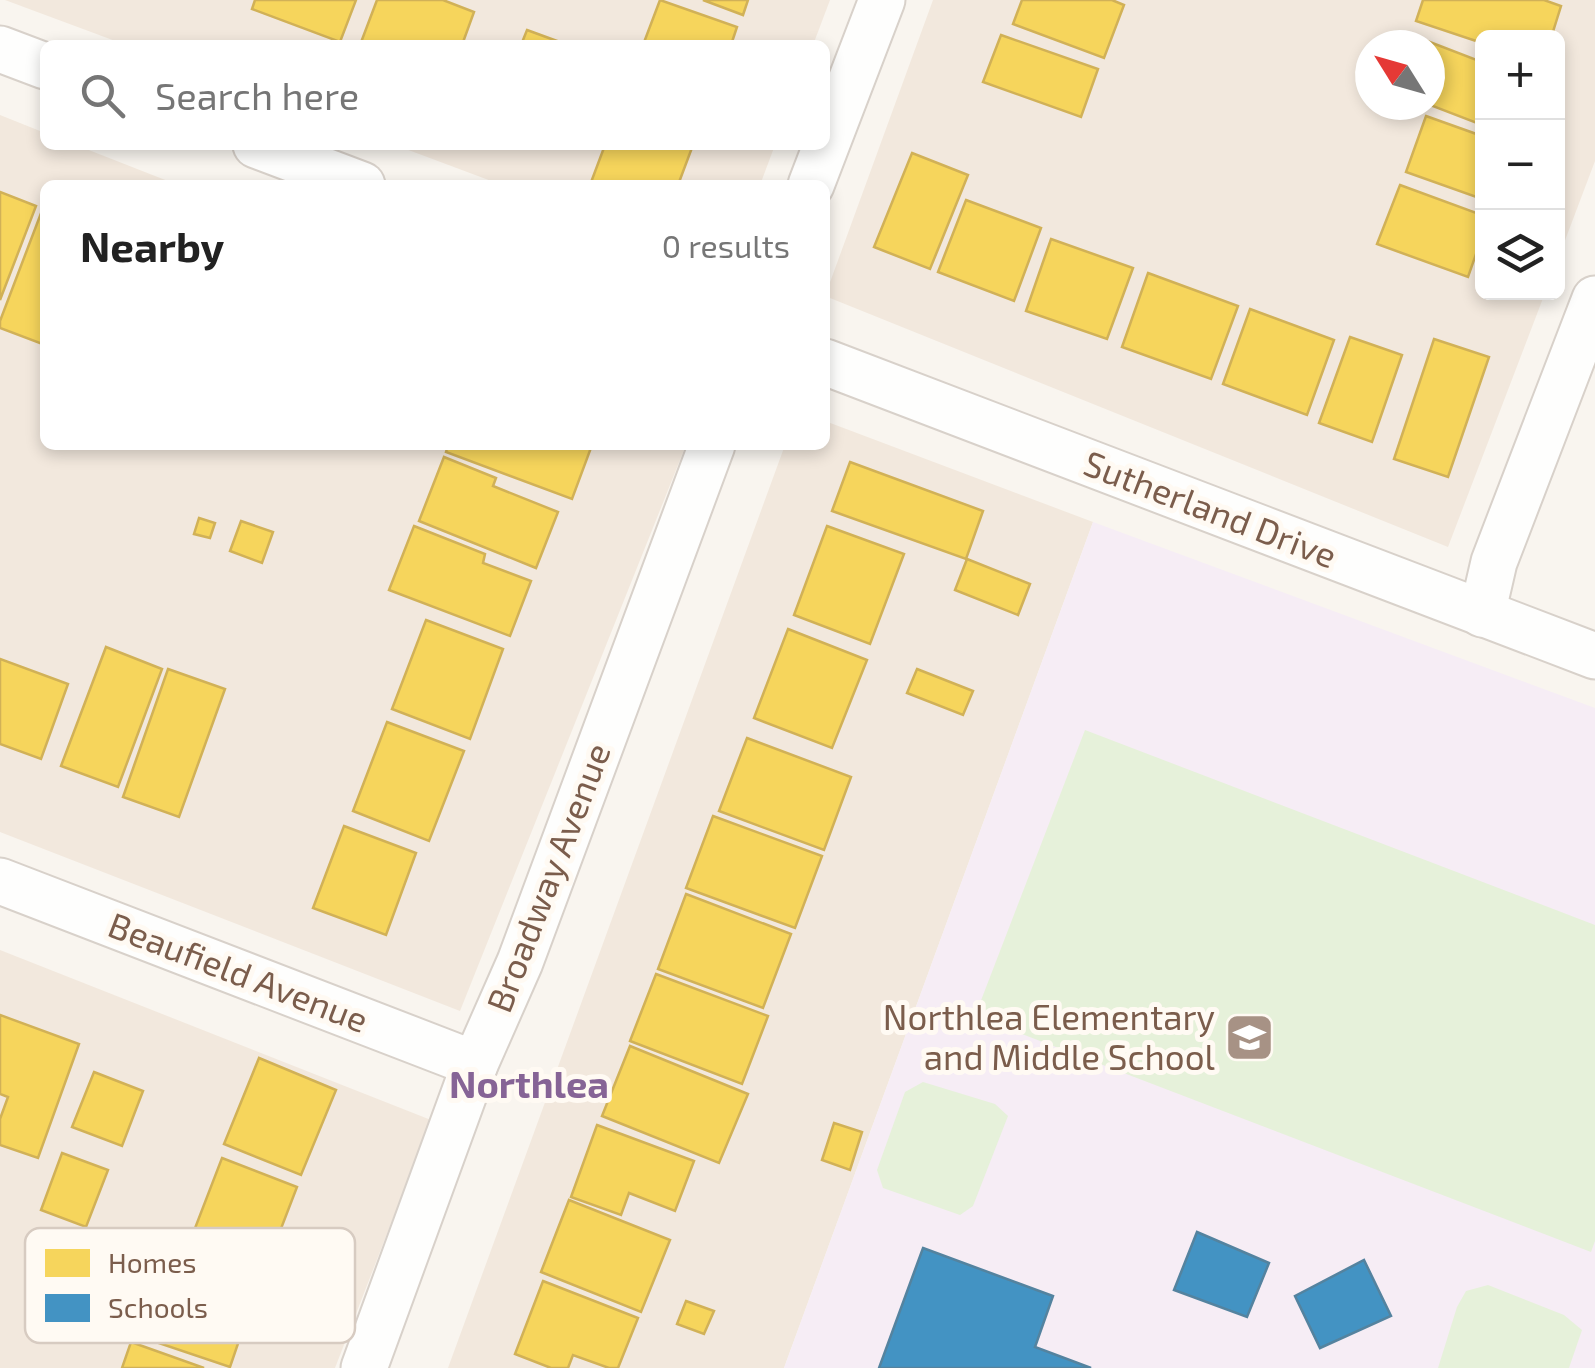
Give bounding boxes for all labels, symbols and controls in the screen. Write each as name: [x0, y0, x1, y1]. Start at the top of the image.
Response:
north arrow: [1355, 30, 1445, 120]
map controls: [1475, 30, 1565, 300]
button: +: [1475, 30, 1565, 120]
search box: [40, 40, 830, 150]
icon: search: [75, 68, 130, 123]
text: Search here: [155, 72, 359, 118]
button: −: [1475, 120, 1565, 210]
button: layers: [1475, 210, 1565, 300]
text: Nearby: [80, 220, 224, 270]
text: 0 results: [662, 226, 790, 264]
street label: Sutherland Drive: [1079, 441, 1343, 576]
street label: Broadway Avenue: [477, 737, 618, 1018]
street label: Beaufield Avenue: [103, 902, 374, 1040]
place label: Northlea Elementary and Middle School: [883, 995, 1216, 1077]
school or university icon: Northlea Elementary and Middle School: [1224, 1012, 1276, 1064]
district label: Northlea: [449, 1060, 609, 1106]
legend: [25, 1228, 355, 1343]
text: Homes: [108, 1245, 196, 1279]
text: Schools: [108, 1290, 208, 1324]

